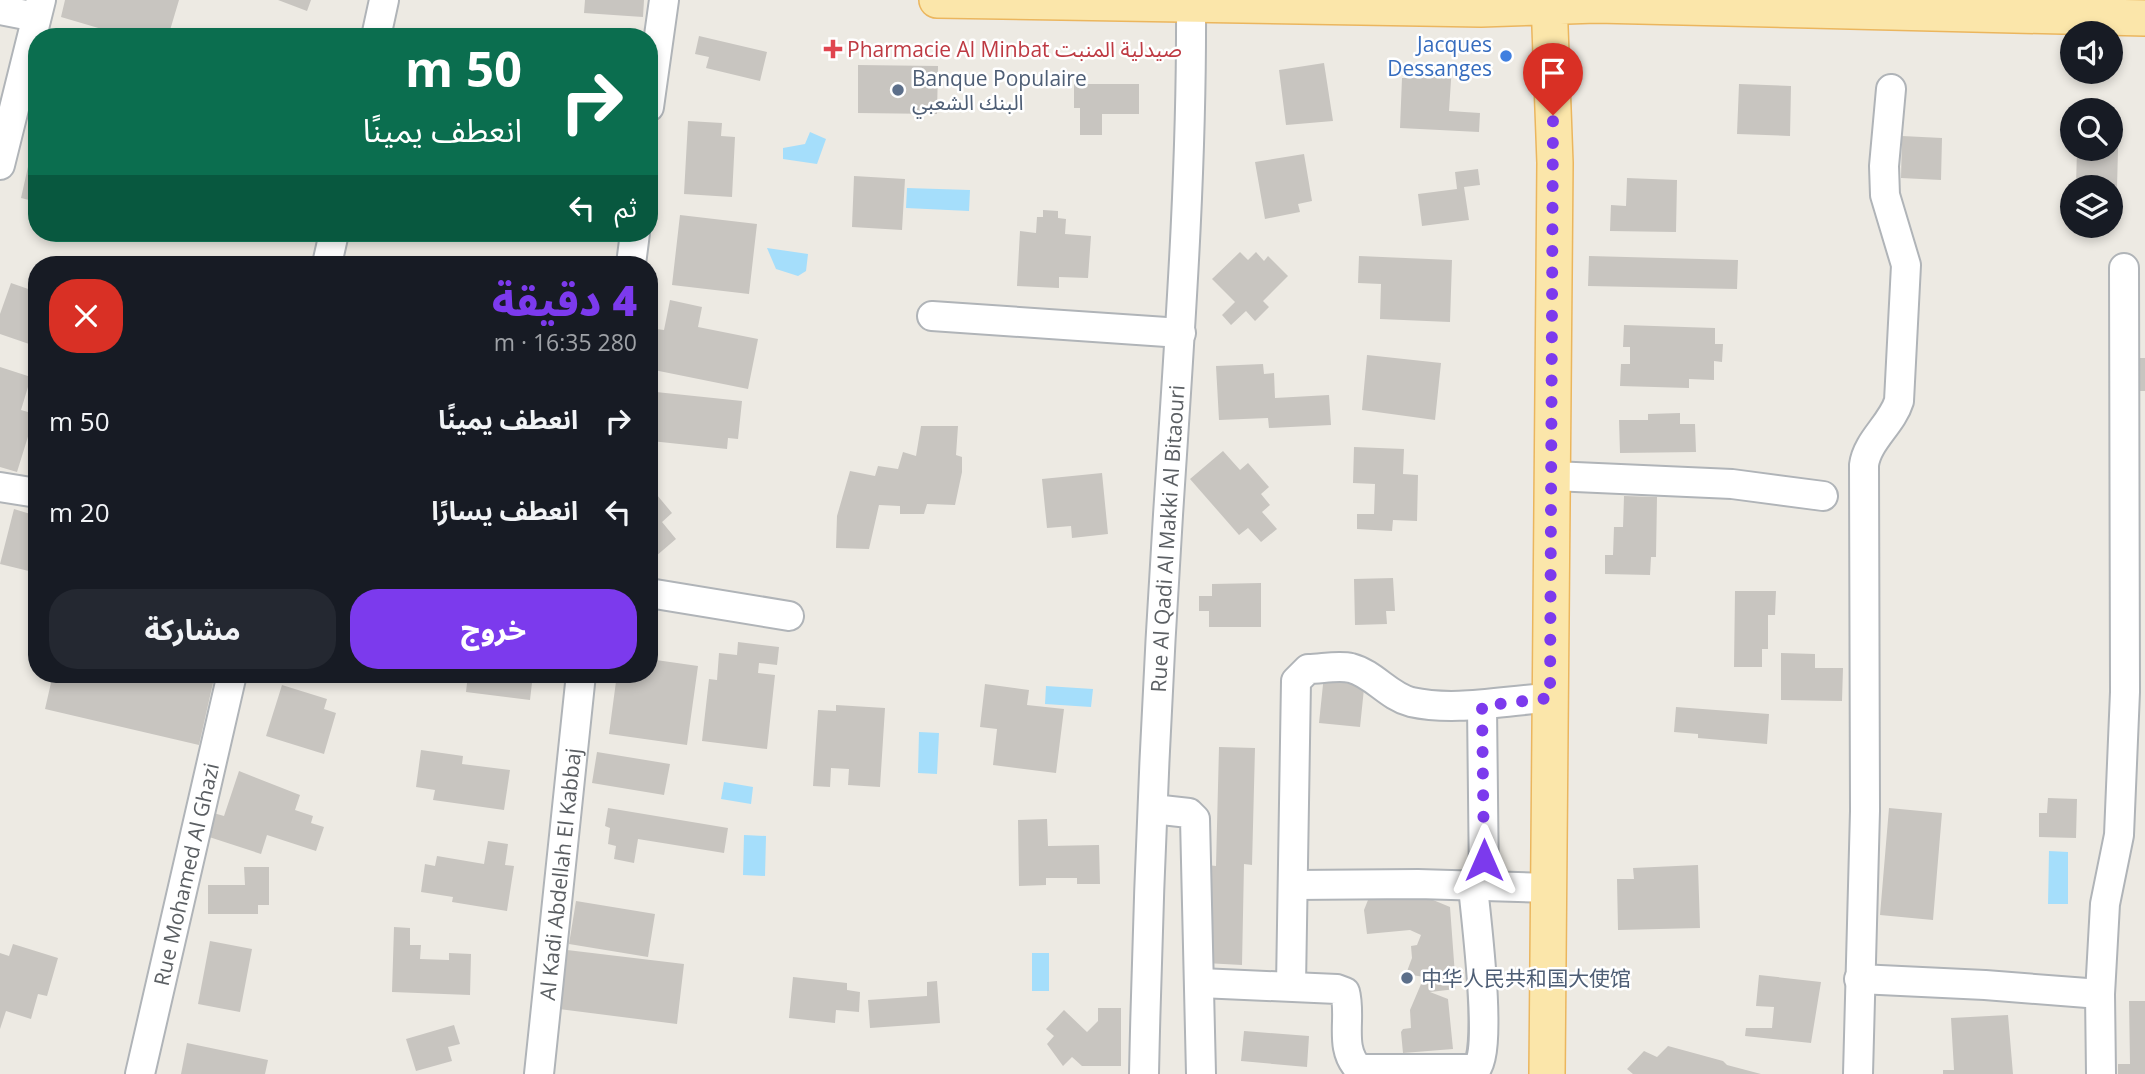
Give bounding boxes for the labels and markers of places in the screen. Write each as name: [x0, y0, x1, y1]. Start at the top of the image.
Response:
place label: Jacques Dessanges: [1387, 30, 1492, 82]
place label: Pharmacie Al Minbat صيدلية المنبت: [847, 35, 1182, 63]
marker: Pharmacie Al Minbat صيدلية المنبت: [825, 41, 841, 57]
pin: [1523, 43, 1583, 115]
marker: Jacques Dessanges: [1498, 48, 1514, 64]
place label: Banque Populaire البنك الشعبي: [912, 64, 1087, 119]
marker: Banque Populaire البنك الشعبي: [890, 82, 906, 98]
place label: 中华人民共和国大使馆: [1421, 964, 1631, 992]
marker: 中华人民共和国大使馆: [1399, 970, 1415, 986]

